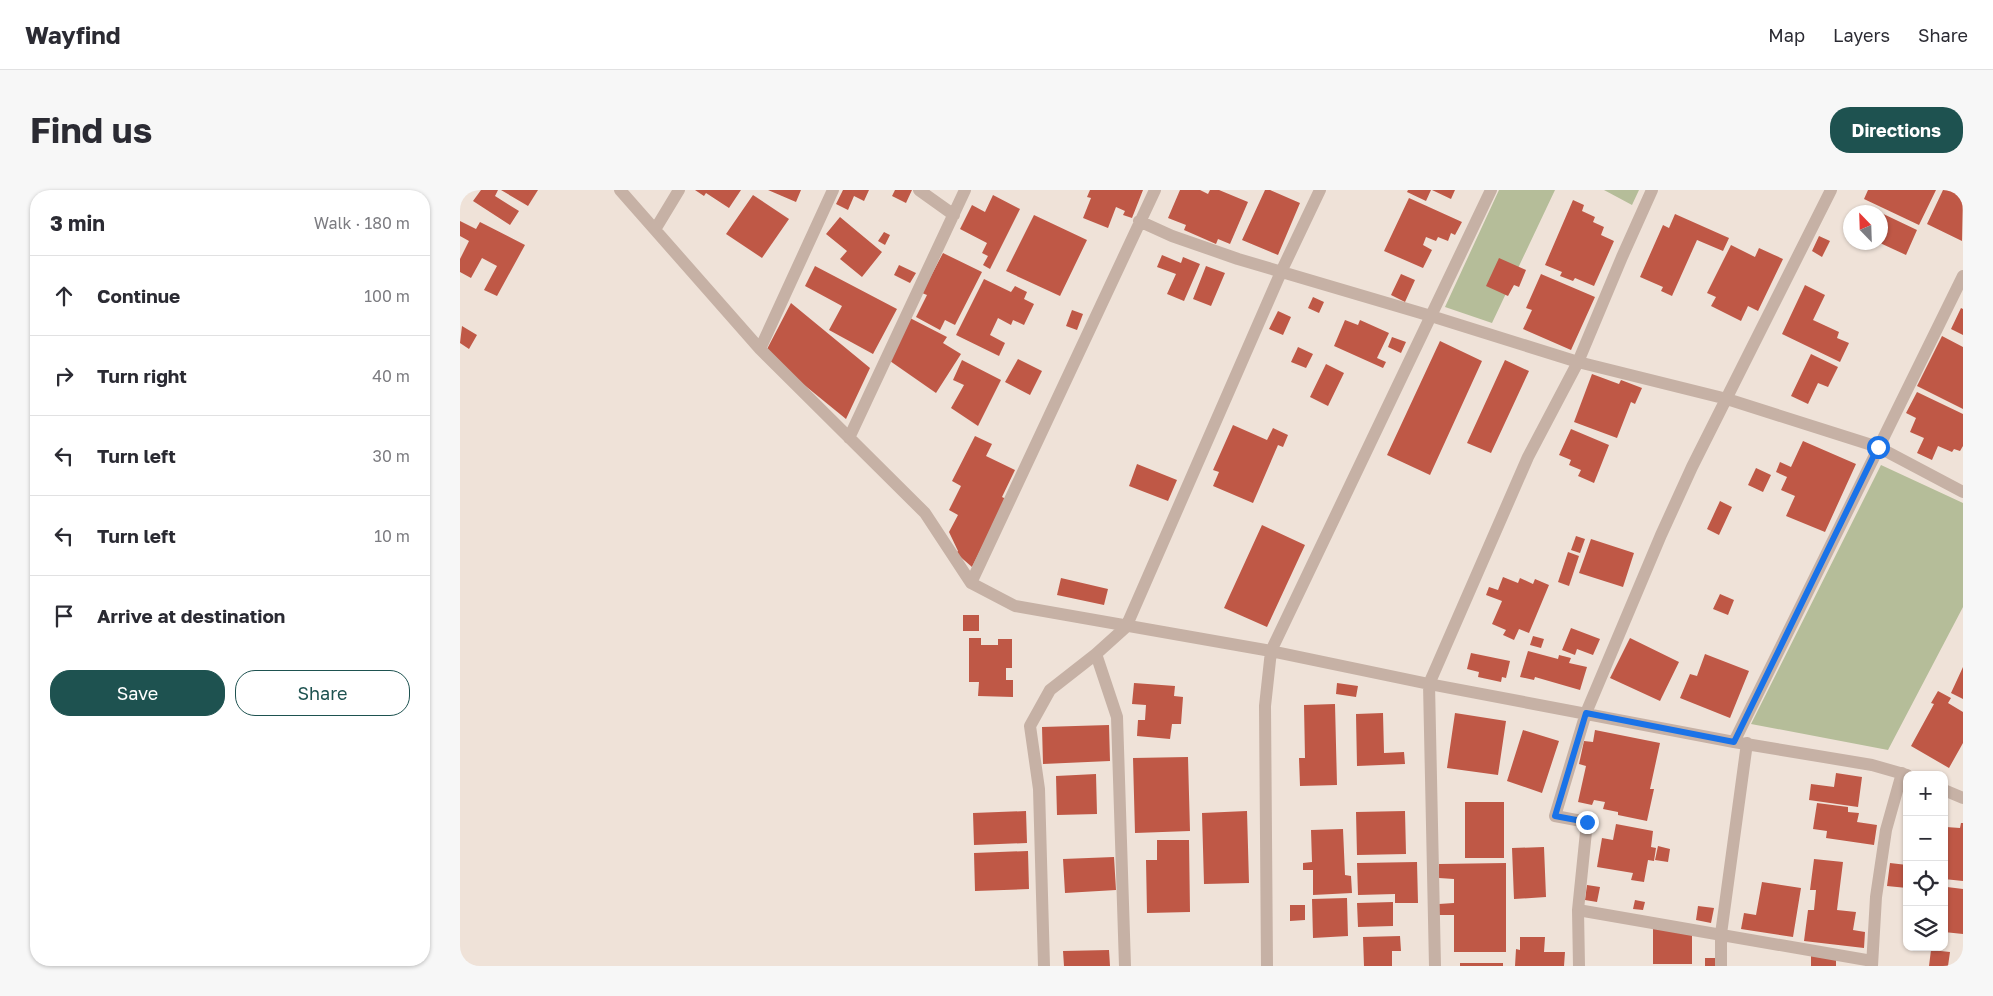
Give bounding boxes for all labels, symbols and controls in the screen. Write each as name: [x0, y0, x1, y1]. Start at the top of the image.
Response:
text: Wayfind: [25, 20, 121, 49]
text: Map: [1768, 24, 1805, 46]
text: Layers: [1833, 24, 1890, 46]
text: Share: [1918, 24, 1968, 46]
button: Directions: [1830, 107, 1963, 153]
text: Find us: [30, 109, 152, 151]
north arrow: [1843, 205, 1888, 250]
text: 3 min: [50, 210, 105, 236]
text: Walk · 180 m: [314, 213, 410, 233]
icon: ahead: [50, 282, 78, 310]
text: Continue: [97, 284, 180, 307]
text: 100 m: [364, 286, 410, 306]
icon: right: [50, 362, 78, 390]
text: Turn right: [97, 364, 187, 387]
text: 40 m: [372, 366, 410, 386]
route start: [1867, 436, 1890, 459]
icon: left: [50, 442, 78, 470]
text: Turn left: [97, 444, 176, 467]
text: 30 m: [373, 446, 410, 466]
icon: left: [50, 522, 78, 550]
text: Turn left: [97, 524, 176, 547]
text: 10 m: [374, 526, 410, 546]
icon: arrive: [50, 602, 78, 630]
text: Arrive at destination: [97, 604, 285, 627]
button: Save: [50, 670, 225, 716]
button: Share: [235, 670, 410, 716]
map controls: [1903, 771, 1948, 951]
button: +: [1903, 771, 1948, 816]
route end: [1576, 811, 1599, 834]
button: −: [1903, 816, 1948, 861]
button: locate: [1903, 861, 1948, 906]
button: layers: [1903, 906, 1948, 951]

